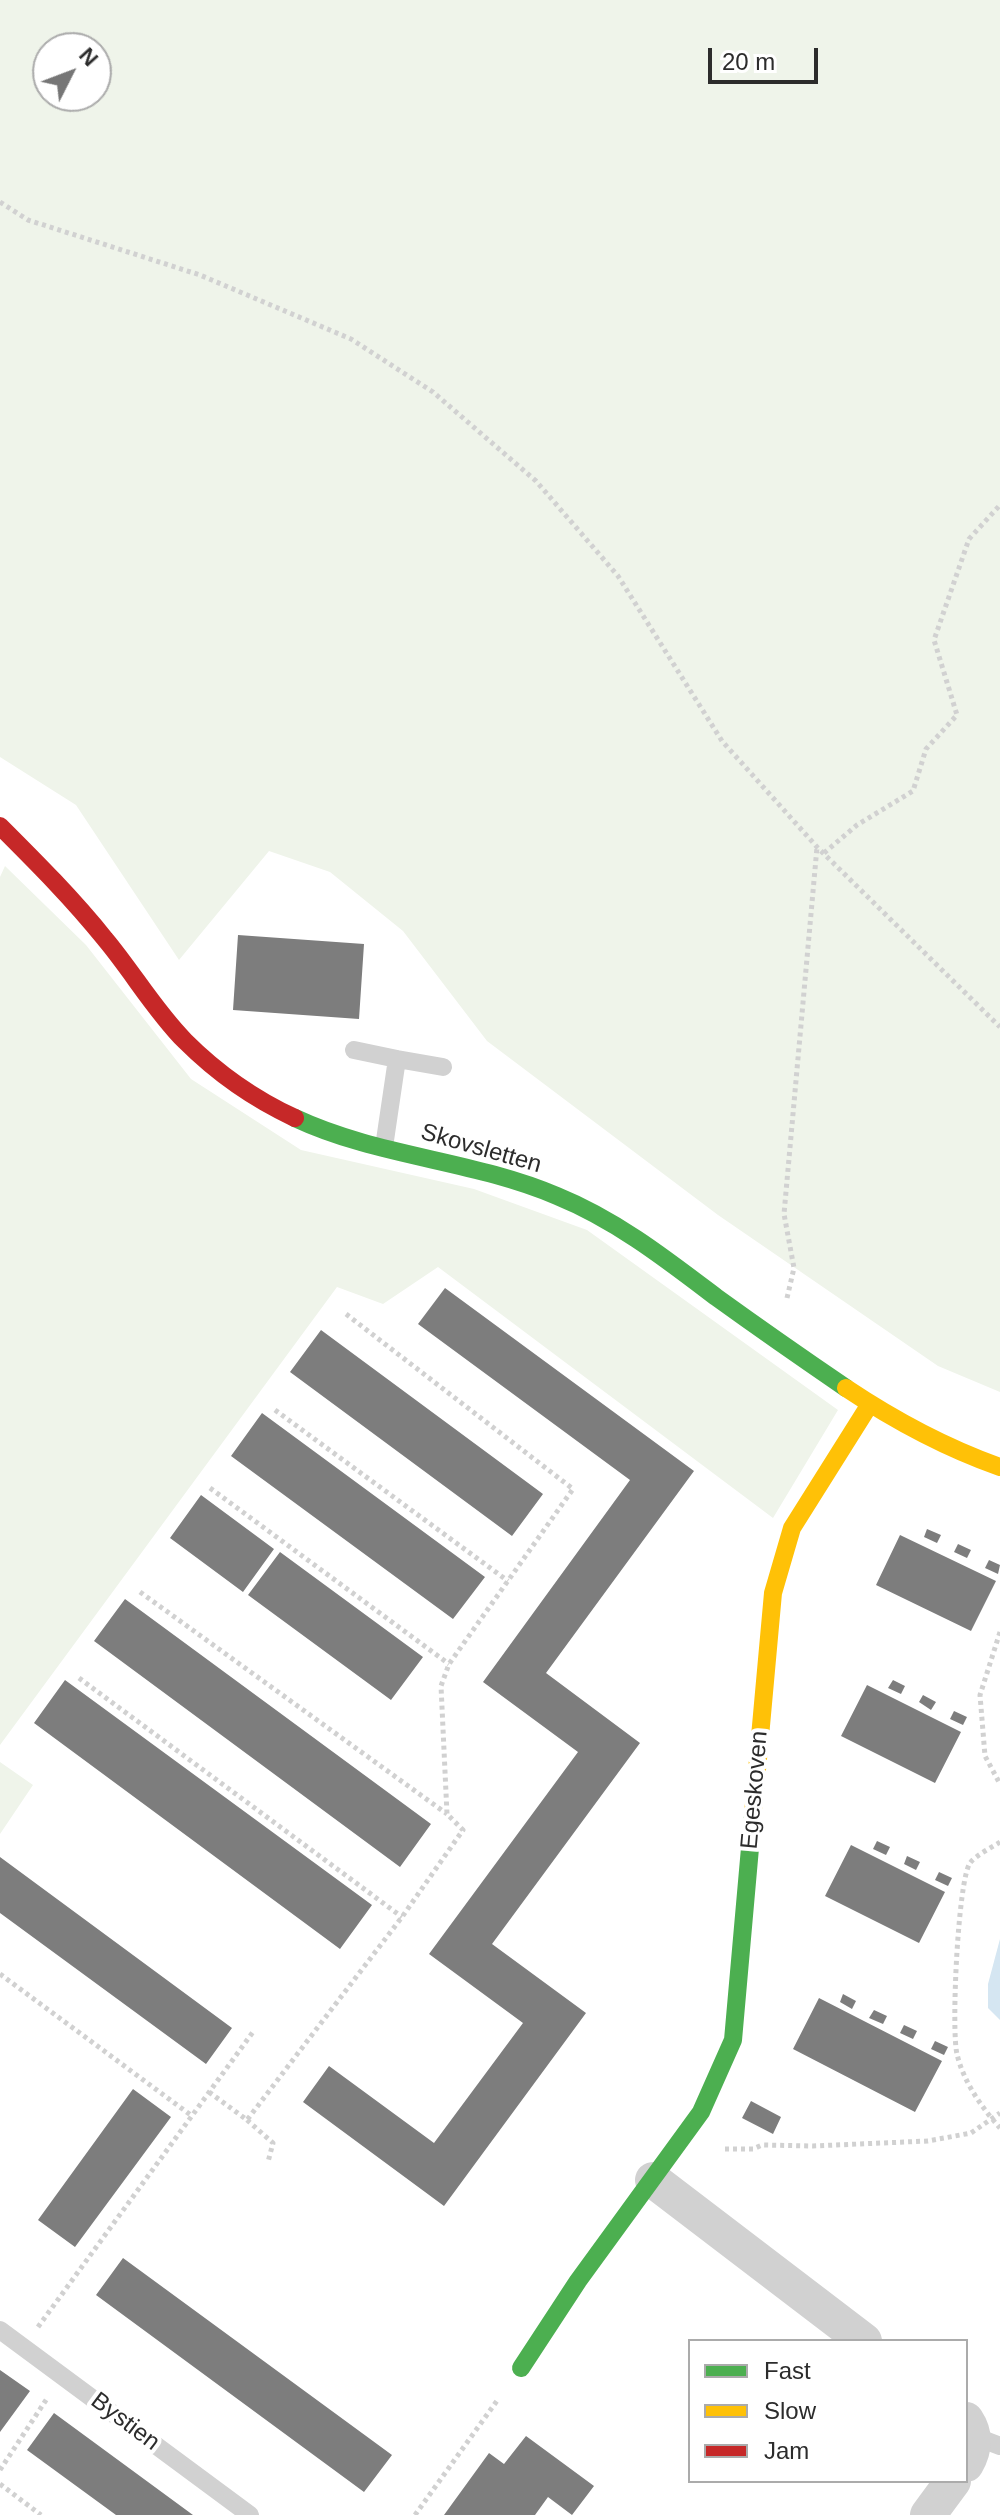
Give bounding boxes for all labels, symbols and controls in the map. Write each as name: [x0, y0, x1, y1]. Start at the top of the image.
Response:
north arrow: [32, 32, 112, 112]
scale bar: [712, 32, 822, 82]
text: N: [74, 43, 103, 71]
text: 20 m: [722, 48, 775, 75]
street label: Skovsletten: [417, 1118, 545, 1180]
street label: Egeskoven: [735, 1730, 775, 1850]
legend: [688, 2339, 968, 2483]
text: Fast: [764, 2357, 811, 2384]
street label: Bystien: [85, 2387, 165, 2457]
text: Slow: [764, 2397, 816, 2424]
text: Jam: [764, 2437, 809, 2464]

